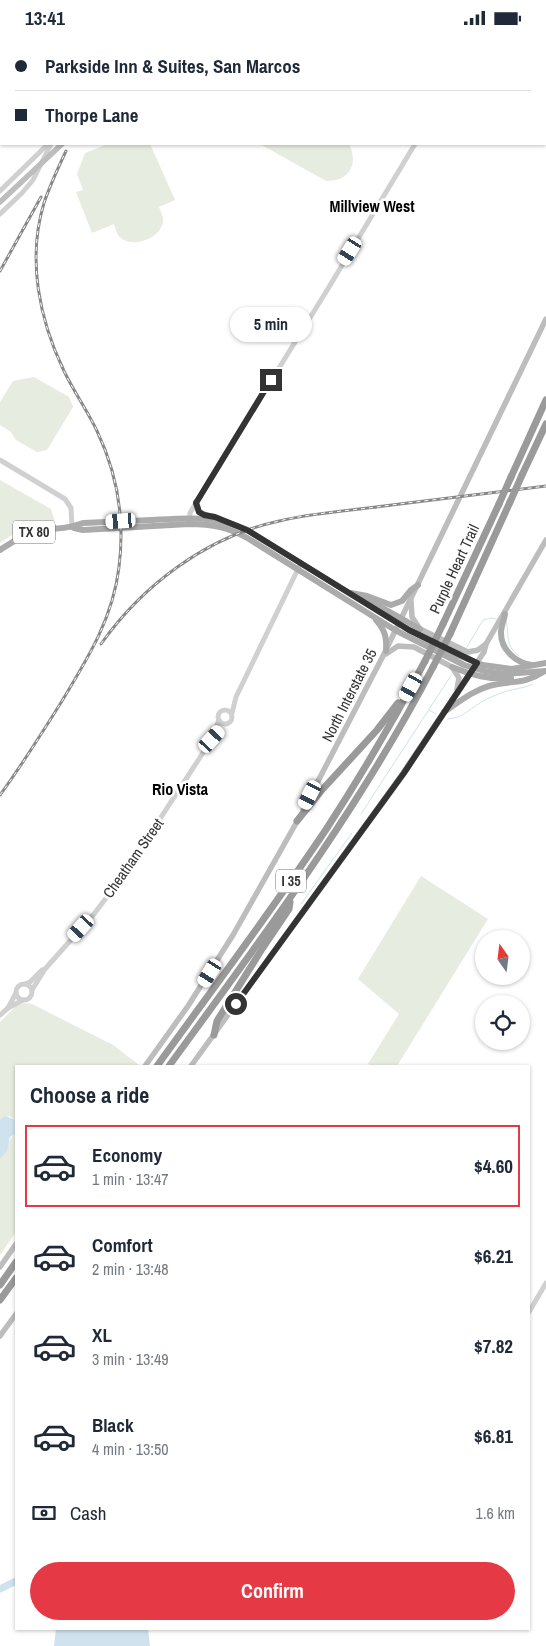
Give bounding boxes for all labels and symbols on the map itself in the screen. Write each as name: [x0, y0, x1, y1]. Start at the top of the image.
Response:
district label: Millview West: [329, 195, 415, 217]
car: [335, 234, 364, 268]
callout: 5 min: [230, 307, 312, 343]
route end: [260, 369, 282, 391]
car: [105, 512, 136, 530]
road number: TX 80: [13, 521, 55, 543]
street label: Purple Heart Trail: [424, 521, 484, 617]
street label: North Interstate 35: [317, 645, 382, 745]
car: [397, 670, 424, 704]
car: [196, 723, 227, 755]
district label: Rio Vista: [152, 778, 209, 800]
car: [296, 778, 323, 812]
street label: Cheatham Street: [98, 813, 169, 902]
road number: I 35: [276, 869, 306, 893]
car: [65, 912, 96, 944]
north arrow: [475, 930, 530, 985]
car: [195, 956, 224, 990]
route start: [225, 993, 247, 1015]

